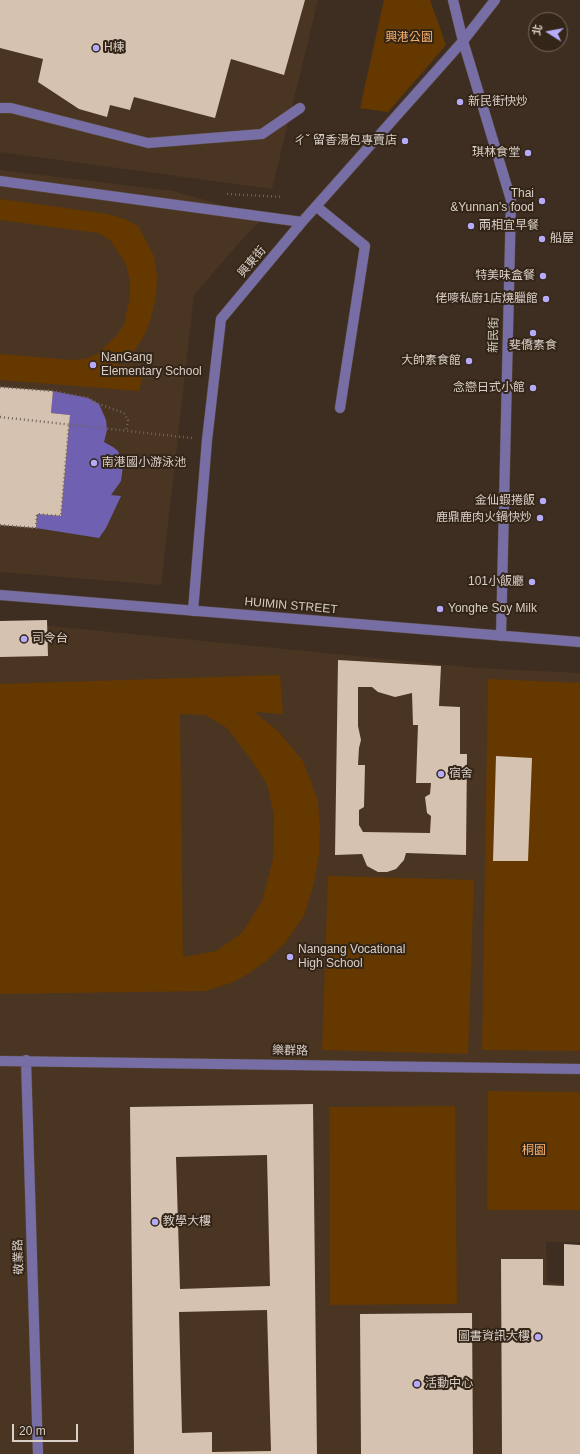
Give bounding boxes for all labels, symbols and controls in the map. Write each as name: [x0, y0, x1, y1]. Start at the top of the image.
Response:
north arrow: [528, 12, 568, 52]
text: 北: [530, 23, 544, 36]
park label: 興港公園: [385, 31, 433, 45]
place label: H棟: [104, 41, 125, 55]
marker: H棟: [91, 43, 101, 53]
place label: 新民街快炒: [468, 95, 528, 109]
marker: 新民街快炒: [455, 97, 465, 107]
place label: ㄔˇ 留香湯包專賣店: [294, 134, 397, 148]
marker: ㄔˇ 留香湯包專賣店: [400, 136, 410, 146]
place label: 琪林食堂: [472, 146, 520, 160]
marker: 琪林食堂: [523, 148, 533, 158]
place label: Thai &Yunnan’s food: [450, 187, 534, 215]
marker: Thai &Yunnan’s food: [537, 196, 547, 206]
place label: 兩相宜早餐: [479, 219, 539, 233]
marker: 兩相宜早餐: [466, 221, 476, 231]
place label: 船屋: [550, 232, 574, 246]
marker: 船屋: [537, 234, 547, 244]
street label: 興東街: [235, 244, 269, 280]
place label: 特美味盒餐: [475, 269, 535, 283]
marker: 特美味盒餐: [538, 271, 548, 281]
place label: 佬嘜私廚1店燒臘館: [435, 292, 538, 306]
marker: 佬嘜私廚1店燒臘館: [541, 294, 551, 304]
street label: 新民街: [486, 317, 502, 353]
marker: 斐僑素食: [528, 328, 538, 338]
place label: 斐僑素食: [509, 339, 557, 353]
place label: NanGang Elementary School: [101, 351, 202, 379]
place label: 大帥素食館: [401, 354, 461, 368]
marker: 大帥素食館: [464, 356, 474, 366]
marker: NanGang Elementary School: [88, 360, 98, 370]
place label: 念戀日式小館: [453, 381, 525, 395]
marker: 念戀日式小館: [528, 383, 538, 393]
place label: 南港國小游泳池: [102, 456, 186, 470]
marker: 南港國小游泳池: [89, 458, 99, 468]
place label: 金仙蝦捲飯: [475, 494, 535, 508]
marker: 金仙蝦捲飯: [538, 496, 548, 506]
place label: 鹿鼎鹿肉火鍋快炒: [436, 511, 532, 525]
marker: 鹿鼎鹿肉火鍋快炒: [535, 513, 545, 523]
place label: 101小飯廳: [468, 575, 524, 589]
marker: 101小飯廳: [527, 577, 537, 587]
street label: HUIMIN STREET: [244, 595, 338, 617]
place label: Yonghe Soy Milk: [448, 602, 537, 616]
marker: Yonghe Soy Milk: [435, 604, 445, 614]
place label: 司令台: [32, 632, 68, 646]
marker: 司令台: [19, 634, 29, 644]
place label: 宿舍: [449, 767, 473, 781]
marker: 宿舍: [436, 769, 446, 779]
place label: Nangang Vocational High School: [298, 943, 405, 971]
marker: Nangang Vocational High School: [285, 952, 295, 962]
street label: 樂群路: [272, 1043, 308, 1059]
park label: 桐園: [522, 1144, 546, 1158]
place label: 教學大樓: [163, 1215, 211, 1229]
marker: 教學大樓: [150, 1217, 160, 1227]
street label: 敬業路: [11, 1239, 27, 1275]
place label: 圖書資訊大樓: [458, 1330, 530, 1344]
marker: 圖書資訊大樓: [533, 1332, 543, 1342]
place label: 活動中心: [425, 1377, 473, 1391]
marker: 活動中心: [412, 1379, 422, 1389]
scale bar: [14, 1416, 80, 1442]
text: 20 m: [19, 1424, 46, 1438]

